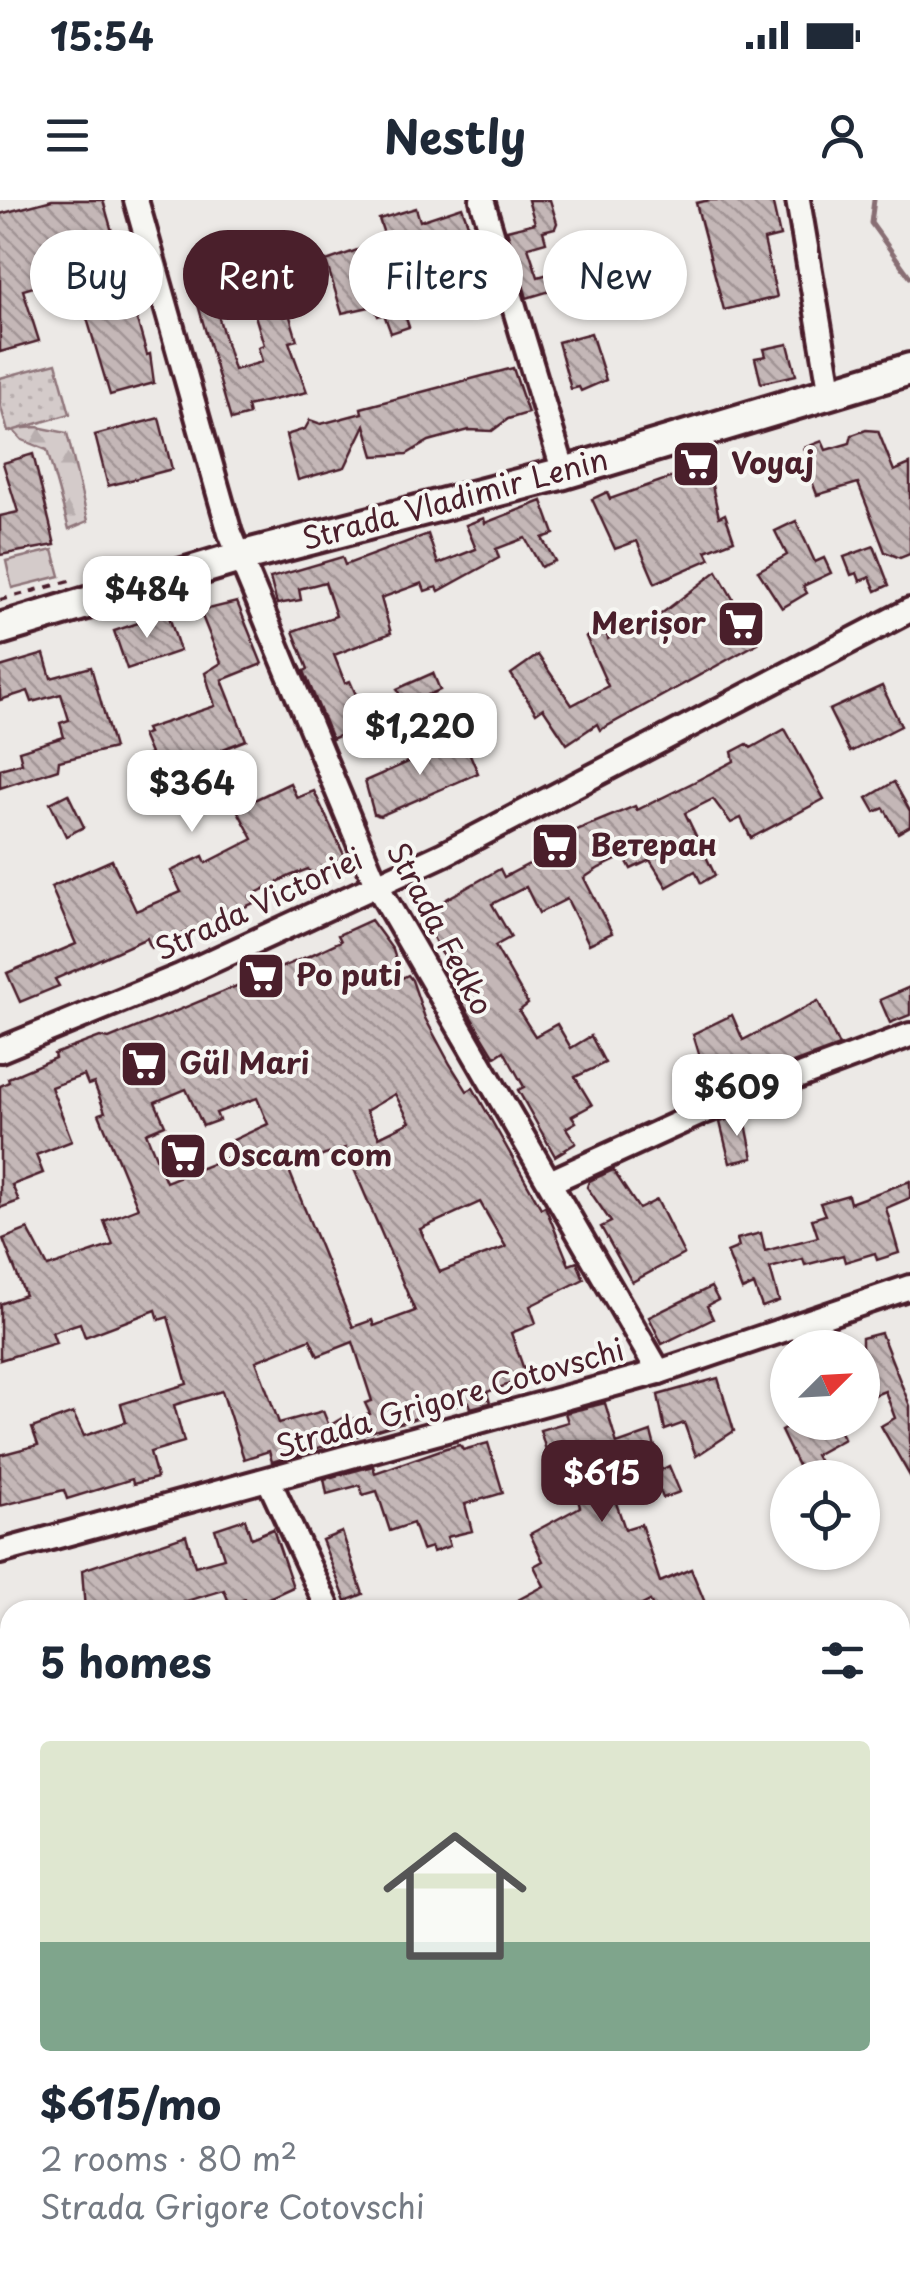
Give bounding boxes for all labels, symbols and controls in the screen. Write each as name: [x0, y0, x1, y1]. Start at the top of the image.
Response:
text: 15:54: [50, 7, 154, 64]
text: Nestly: [384, 101, 526, 169]
icon: menu: [40, 108, 95, 163]
icon: person: [815, 108, 870, 163]
chip: Buy: [30, 230, 163, 320]
chip: Rent: [183, 230, 329, 320]
chip: Filters: [349, 230, 523, 320]
chip: New: [543, 230, 687, 320]
street label: Strada Vladimir Lenin: [296, 435, 612, 560]
supermarket icon: Voyaj: [670, 438, 722, 490]
place label: Voyaj: [731, 439, 814, 484]
pin: $484: [88, 556, 206, 641]
text: $484: [105, 564, 189, 612]
supermarket icon: Merișor: [715, 598, 767, 650]
place label: Merișor: [591, 599, 707, 644]
pin: $1,220: [339, 693, 501, 778]
text: $1,220: [365, 701, 475, 749]
pin: $364: [133, 750, 251, 835]
text: $364: [149, 758, 235, 806]
supermarket icon: Ветеран: [529, 820, 581, 872]
place label: Ветеран: [590, 821, 717, 866]
street label: Strada Fedko: [377, 833, 506, 1022]
street label: Strada Victoriei: [146, 835, 369, 971]
supermarket icon: Po puti: [235, 950, 287, 1002]
place label: Po puti: [296, 951, 402, 996]
supermarket icon: Gül Mari: [118, 1038, 170, 1090]
place label: Gül Mari: [179, 1039, 309, 1084]
pin: $609: [678, 1054, 796, 1139]
text: $609: [694, 1062, 780, 1110]
supermarket icon: Oscam com: [157, 1130, 209, 1182]
place label: Oscam com: [218, 1131, 392, 1176]
street label: Strada Grigore Cotovschi: [270, 1325, 629, 1468]
north arrow: [770, 1330, 880, 1440]
map controls: [770, 1330, 880, 1570]
pin: $615: [543, 1440, 661, 1525]
text: $615: [563, 1448, 641, 1496]
button: locate: [770, 1460, 880, 1570]
text: 5 homes: [40, 1629, 212, 1692]
icon: filters: [815, 1633, 870, 1688]
icon: home: [365, 1806, 545, 1986]
text: $615/mo: [40, 2071, 221, 2134]
text: 2 rooms · 80 m²: [40, 2134, 297, 2182]
text: Strada Grigore Cotovschi: [40, 2182, 425, 2230]

